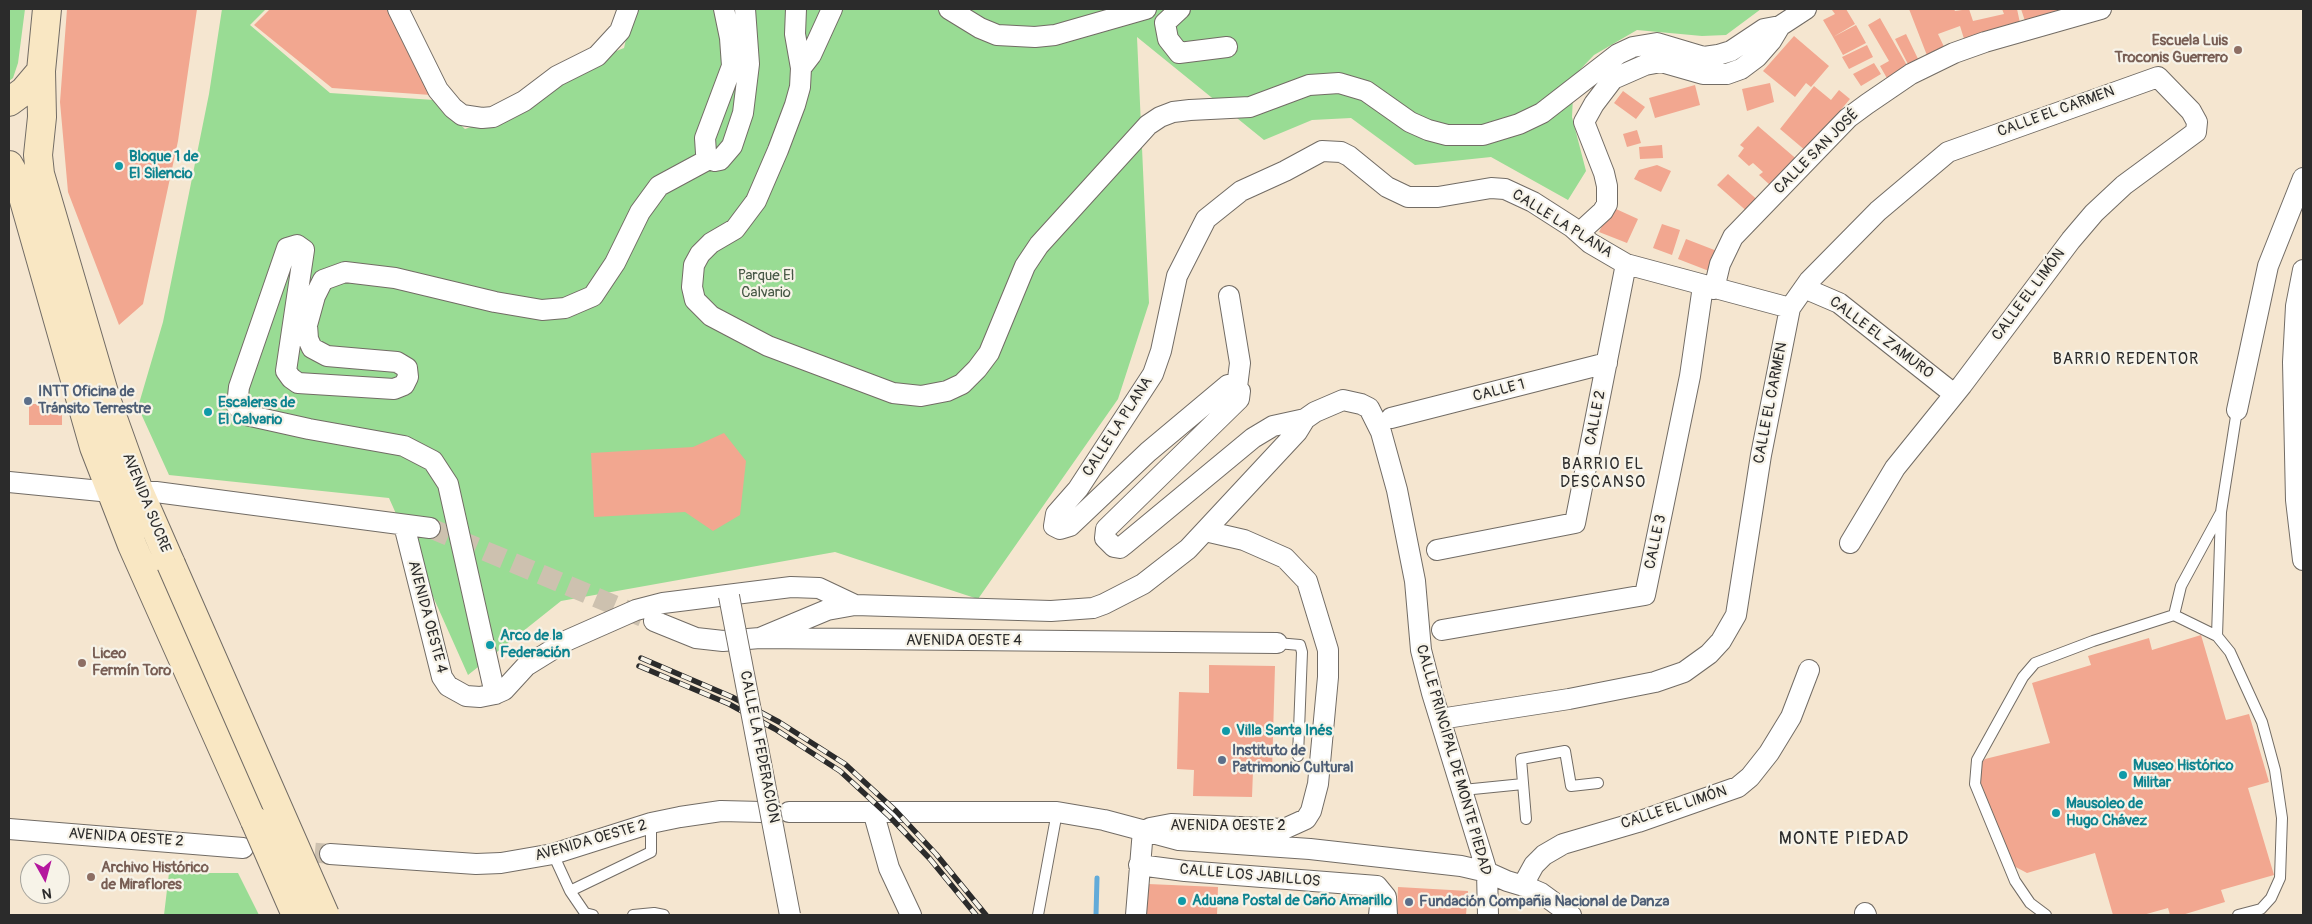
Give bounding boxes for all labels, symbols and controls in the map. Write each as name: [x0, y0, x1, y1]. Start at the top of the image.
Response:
place label: Escuela Luis Troconis Guerrero: [2115, 32, 2228, 67]
marker: Escuela Luis Troconis Guerrero: [2232, 44, 2244, 56]
street label: CALLE EL CARMEN: [1995, 82, 2117, 142]
street label: CALLE SAN JOSÉ: [1771, 106, 1863, 198]
place label: Bloque 1 de El Silencio: [129, 148, 198, 183]
marker: Bloque 1 de El Silencio: [113, 160, 125, 172]
street label: CALLE LA PLANA: [1509, 186, 1615, 262]
street label: CALLE EL LIMÓN: [1989, 246, 2069, 344]
park label: Parque El Calvario: [738, 267, 794, 302]
street label: CALLE EL ZAMURO: [1826, 293, 1936, 383]
street label: CALLE EL CARMEN: [1750, 341, 1792, 465]
district label: BARRIO REDENTOR: [2051, 350, 2201, 370]
street label: CALLE LA PLANA: [1079, 374, 1157, 480]
street label: CALLE 1: [1471, 376, 1527, 406]
place label: INTT Oficina de Tránsito Terrestre: [38, 383, 151, 418]
street label: CALLE 2: [1582, 389, 1610, 447]
place label: Escaleras de El Calvario: [218, 394, 295, 429]
marker: INTT Oficina de Tránsito Terrestre: [22, 395, 34, 407]
marker: Escaleras de El Calvario: [202, 406, 214, 418]
street label: AVENIDA SUCRE: [118, 450, 174, 556]
district label: BARRIO EL DESCANSO: [1559, 455, 1647, 493]
street label: CALLE 3: [1641, 513, 1671, 571]
street label: AVENIDA OESTE 4: [403, 559, 451, 675]
place label: Arco de la Federación: [500, 627, 570, 662]
street label: AVENIDA OESTE 4: [906, 632, 1022, 650]
marker: Arco de la Federación: [484, 639, 496, 651]
street label: CALLE PRINCIPAL DE MONTE PIEDAD: [1411, 643, 1495, 877]
place label: Liceo Fermín Toro: [92, 645, 171, 680]
marker: Liceo Fermín Toro: [76, 657, 88, 669]
street label: CALLE LA FEDERACIÓN: [735, 669, 783, 825]
place label: Villa Santa Inés: [1236, 722, 1332, 740]
marker: Villa Santa Inés: [1220, 725, 1232, 737]
place label: Instituto de Patrimonio Cultural: [1232, 742, 1353, 777]
marker: Instituto de Patrimonio Cultural: [1216, 754, 1228, 766]
place label: Museo Histórico Militar: [2133, 757, 2234, 792]
marker: Museo Histórico Militar: [2117, 769, 2129, 781]
street label: CALLE EL LIMÓN: [1619, 782, 1729, 834]
place label: Mausoleo de Hugo Chávez: [2066, 795, 2147, 830]
marker: Mausoleo de Hugo Chávez: [2050, 807, 2062, 819]
street label: AVENIDA OESTE 2: [533, 816, 649, 866]
street label: AVENIDA OESTE 2: [1170, 817, 1286, 835]
street label: AVENIDA OESTE 2: [68, 825, 184, 851]
district label: MONTE PIEDAD: [1777, 828, 1911, 850]
north arrow: [20, 854, 70, 904]
place label: Archivo Histórico de Miraflores: [101, 859, 209, 894]
street label: CALLE LOS JABILLOS: [1179, 861, 1321, 891]
marker: Archivo Histórico de Miraflores: [85, 871, 97, 883]
text: N: [41, 884, 53, 902]
place label: Aduana Postal de Caño Amarillo: [1192, 892, 1392, 910]
place label: Fundación Compañia Nacional de Danza: [1419, 893, 1669, 911]
marker: Aduana Postal de Caño Amarillo: [1176, 895, 1188, 907]
marker: Fundación Compañia Nacional de Danza: [1403, 896, 1415, 908]

